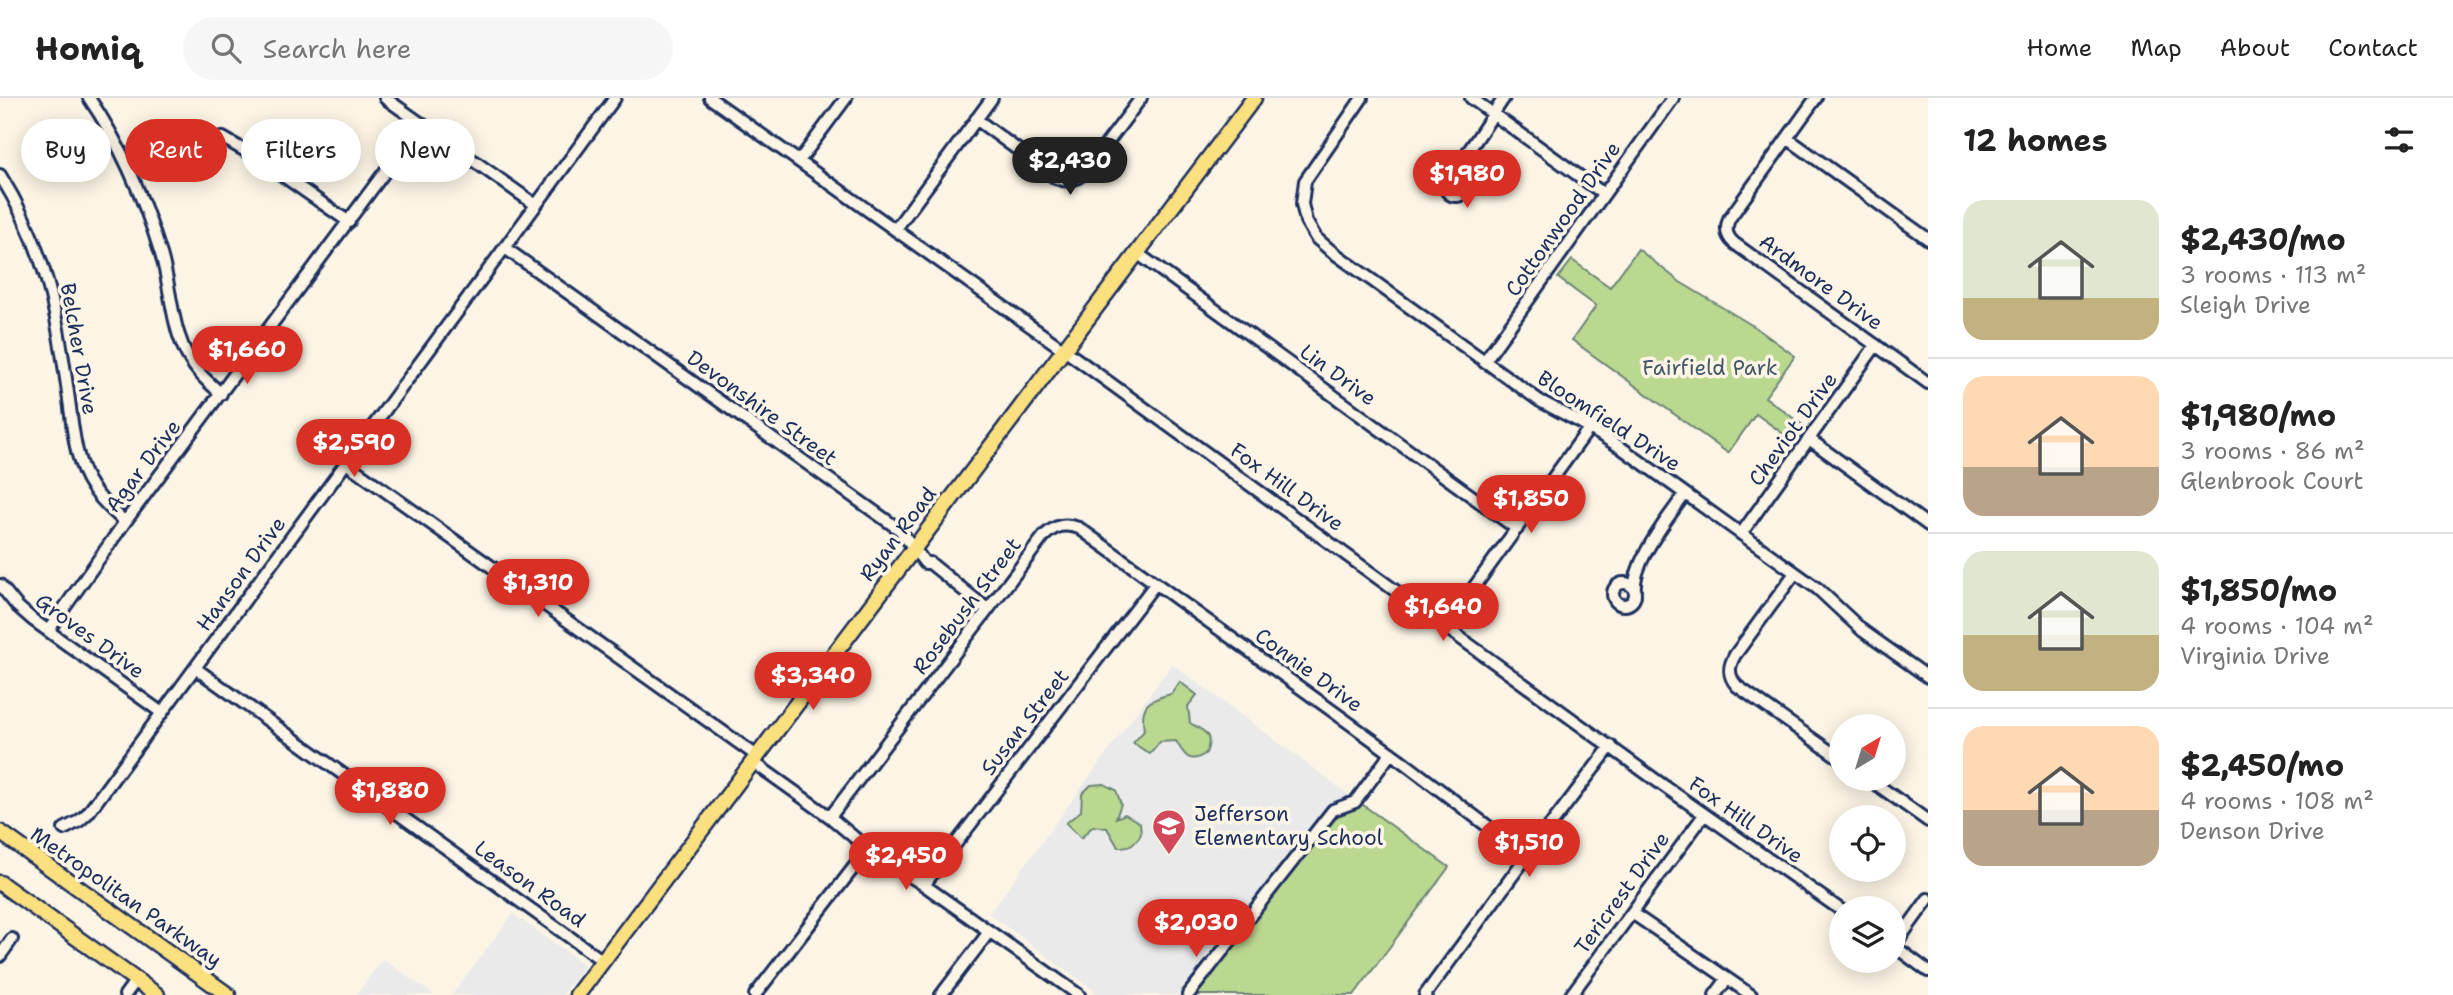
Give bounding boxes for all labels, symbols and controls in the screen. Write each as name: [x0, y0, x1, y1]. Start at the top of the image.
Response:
search box: [183, 17, 673, 80]
text: Homiq: [35, 26, 141, 71]
icon: search: [207, 29, 245, 67]
text: Search here: [263, 31, 411, 66]
text: Home: [2026, 32, 2092, 64]
text: Map: [2130, 32, 2182, 64]
text: About: [2220, 32, 2290, 64]
text: Contact: [2328, 32, 2418, 64]
chip: Buy: [21, 119, 111, 182]
chip: Rent: [125, 119, 227, 182]
chip: Filters: [241, 119, 361, 182]
chip: New: [375, 119, 475, 182]
text: 12 homes: [1963, 120, 2107, 161]
icon: filters: [2380, 121, 2418, 159]
street label: Cottonwood Drive: [1499, 136, 1627, 302]
pin: $2,430: [1013, 138, 1127, 197]
text: $2,430: [1028, 145, 1112, 175]
pin: $1,980: [1410, 150, 1524, 210]
text: $1,980: [1429, 158, 1505, 188]
text: $2,430/mo: [2180, 219, 2346, 260]
street label: Ardmore Drive: [1753, 227, 1889, 337]
icon: home: [2019, 228, 2103, 312]
text: 3 rooms · 113 m²: [2180, 260, 2366, 290]
street label: Belcher Drive: [54, 281, 104, 417]
text: Sleigh Drive: [2180, 290, 2311, 320]
pin: $1,660: [190, 327, 304, 386]
text: $1,660: [208, 334, 286, 364]
street label: Lin Drive: [1294, 338, 1382, 412]
street label: Devonshire Street: [681, 344, 843, 472]
park label: Fairfield Park: [1642, 354, 1778, 382]
street label: Bloomfield Drive: [1532, 364, 1686, 478]
street label: Cheviot Drive: [1742, 366, 1844, 492]
text: $1,980/mo: [2180, 395, 2336, 436]
icon: home: [2019, 404, 2103, 488]
street label: Agar Drive: [99, 414, 187, 518]
pin: $2,590: [297, 420, 411, 479]
text: $2,590: [312, 427, 396, 457]
street label: Fox Hill Drive: [1225, 436, 1349, 538]
text: 3 rooms · 86 m²: [2180, 436, 2365, 466]
text: Glenbrook Court: [2180, 466, 2364, 496]
pin: $1,850: [1474, 476, 1588, 535]
street label: Ryan Road: [853, 481, 943, 587]
text: $1,850: [1493, 483, 1569, 513]
street label: Hanson Drive: [190, 511, 292, 637]
street label: Rosebush Street: [906, 532, 1028, 680]
pin: $1,310: [481, 560, 595, 619]
text: $1,310: [502, 567, 574, 597]
text: $1,850/mo: [2180, 570, 2337, 611]
icon: home: [2019, 579, 2103, 663]
pin: $1,640: [1386, 584, 1500, 643]
street label: Groves Drive: [30, 587, 150, 685]
text: $1,640: [1404, 591, 1482, 621]
text: 4 rooms · 104 m²: [2180, 611, 2373, 641]
street label: Connie Drive: [1249, 621, 1369, 719]
text: Virginia Drive: [2180, 641, 2330, 671]
pin: $3,340: [756, 652, 870, 712]
text: $3,340: [770, 660, 856, 690]
street label: Susan Street: [975, 663, 1075, 781]
north arrow: [1829, 714, 1906, 791]
map controls: [1829, 714, 1906, 973]
text: $2,450/mo: [2180, 745, 2344, 786]
icon: home: [2019, 754, 2103, 838]
pin: $1,880: [333, 768, 447, 827]
street label: Fox Hill Drive: [1683, 770, 1809, 870]
text: $1,880: [351, 775, 429, 805]
text: 4 rooms · 108 m²: [2180, 786, 2374, 816]
place label: Jefferson Elementary School: [1194, 800, 1384, 852]
button: locate: [1829, 805, 1906, 882]
school or university icon: Jefferson Elementary School: [1150, 807, 1188, 856]
text: Denson Drive: [2180, 816, 2325, 846]
street label: Metropolitan Parkway: [25, 820, 227, 974]
pin: $1,510: [1472, 820, 1586, 879]
street label: Tericrest Drive: [1568, 826, 1676, 960]
text: $1,510: [1494, 827, 1564, 857]
pin: $2,450: [849, 832, 963, 892]
street label: Leason Road: [469, 834, 591, 934]
text: $2,450: [865, 840, 947, 870]
button: layers: [1829, 896, 1906, 973]
pin: $2,030: [1139, 900, 1253, 959]
text: $2,030: [1154, 907, 1238, 937]

